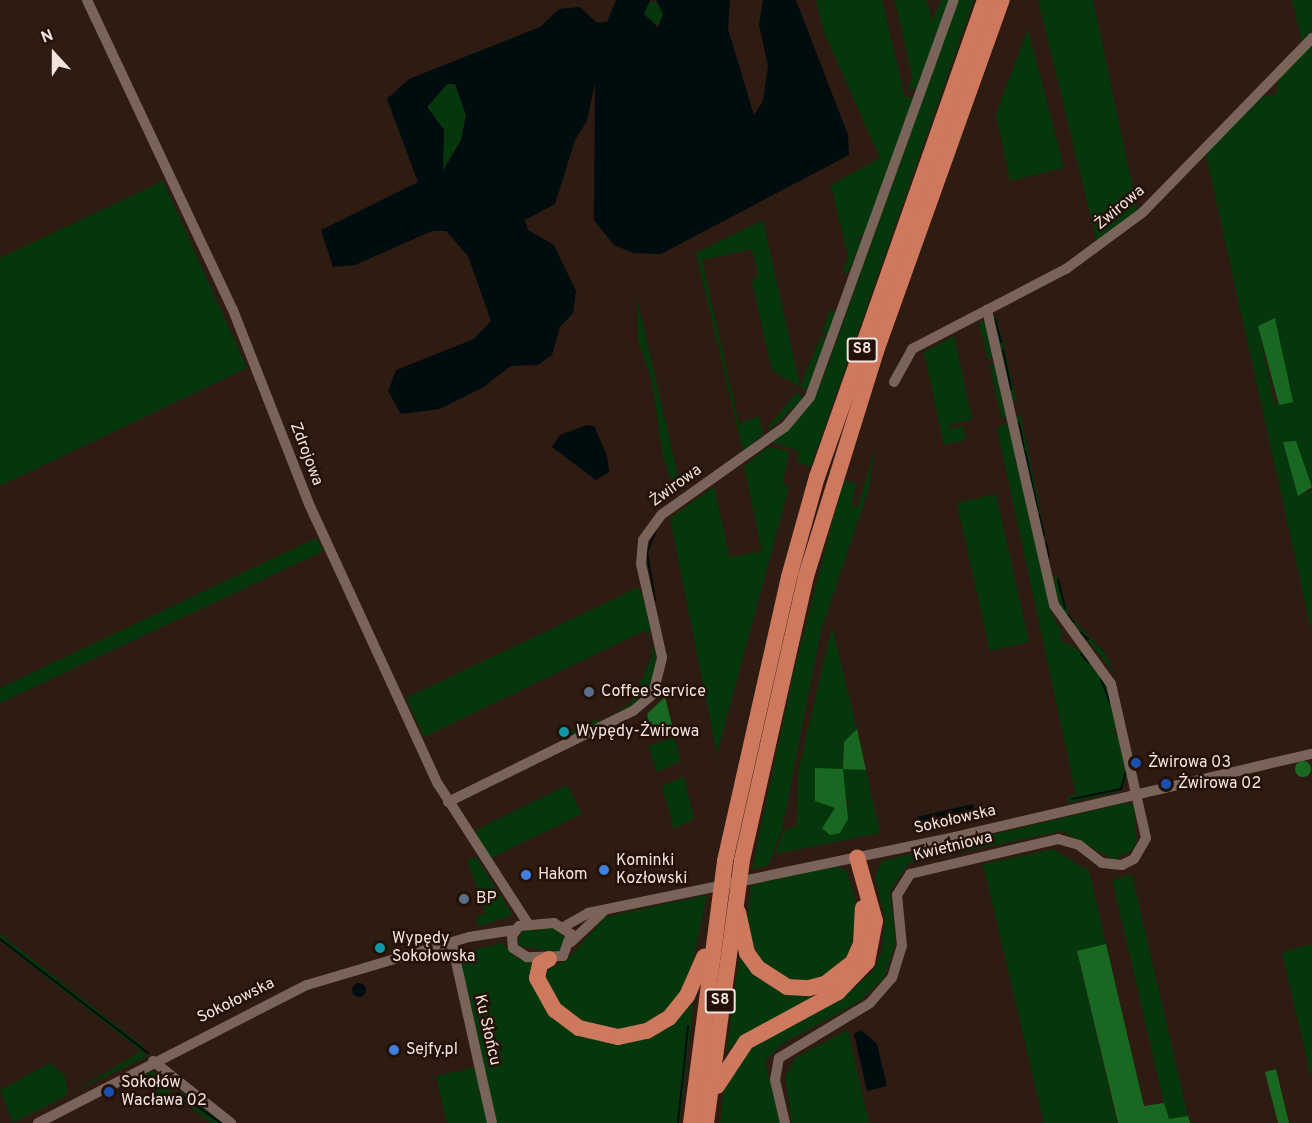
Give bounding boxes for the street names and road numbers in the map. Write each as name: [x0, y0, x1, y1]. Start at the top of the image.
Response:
street label: Żwirowa: [1091, 182, 1149, 234]
road number: S8: [846, 338, 878, 362]
street label: Zdrojowa: [285, 420, 327, 488]
street label: Żwirowa: [646, 461, 706, 511]
street label: Sokołowska: [912, 801, 998, 839]
street label: Kwietniowa: [911, 828, 995, 866]
street label: Sokołowska: [194, 974, 278, 1028]
road number: S8: [704, 989, 736, 1013]
street label: Ku Słońcu: [470, 993, 504, 1067]

